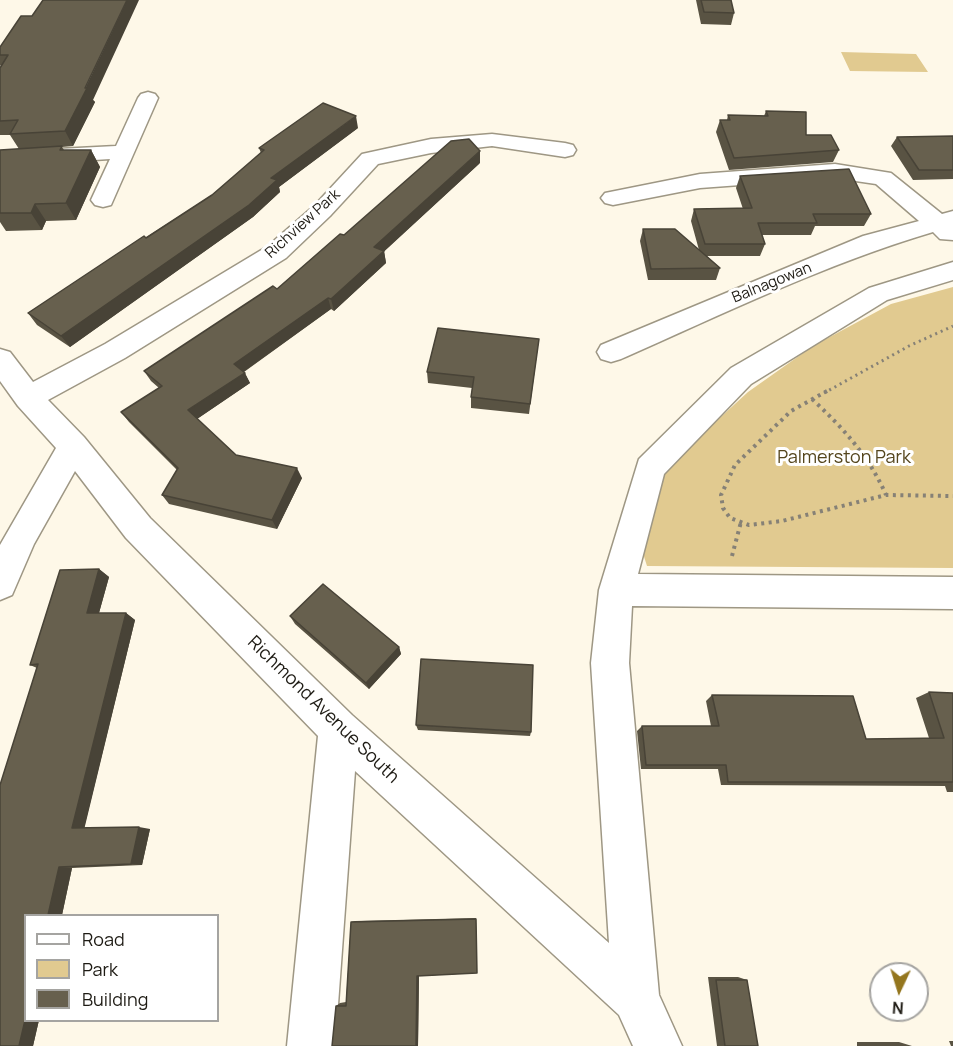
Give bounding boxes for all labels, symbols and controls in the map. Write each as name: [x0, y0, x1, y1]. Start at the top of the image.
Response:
street label: Richview Park: [262, 186, 344, 262]
street label: Balnagowan: [730, 259, 814, 307]
park label: Palmerston Park: [777, 447, 911, 469]
street label: Richmond Avenue South: [243, 632, 403, 788]
legend: [24, 914, 219, 1022]
text: Road: [82, 927, 125, 951]
text: Park: [82, 957, 118, 981]
north arrow: [869, 962, 929, 1022]
text: Building: [82, 987, 148, 1011]
text: N: [891, 997, 904, 1019]

